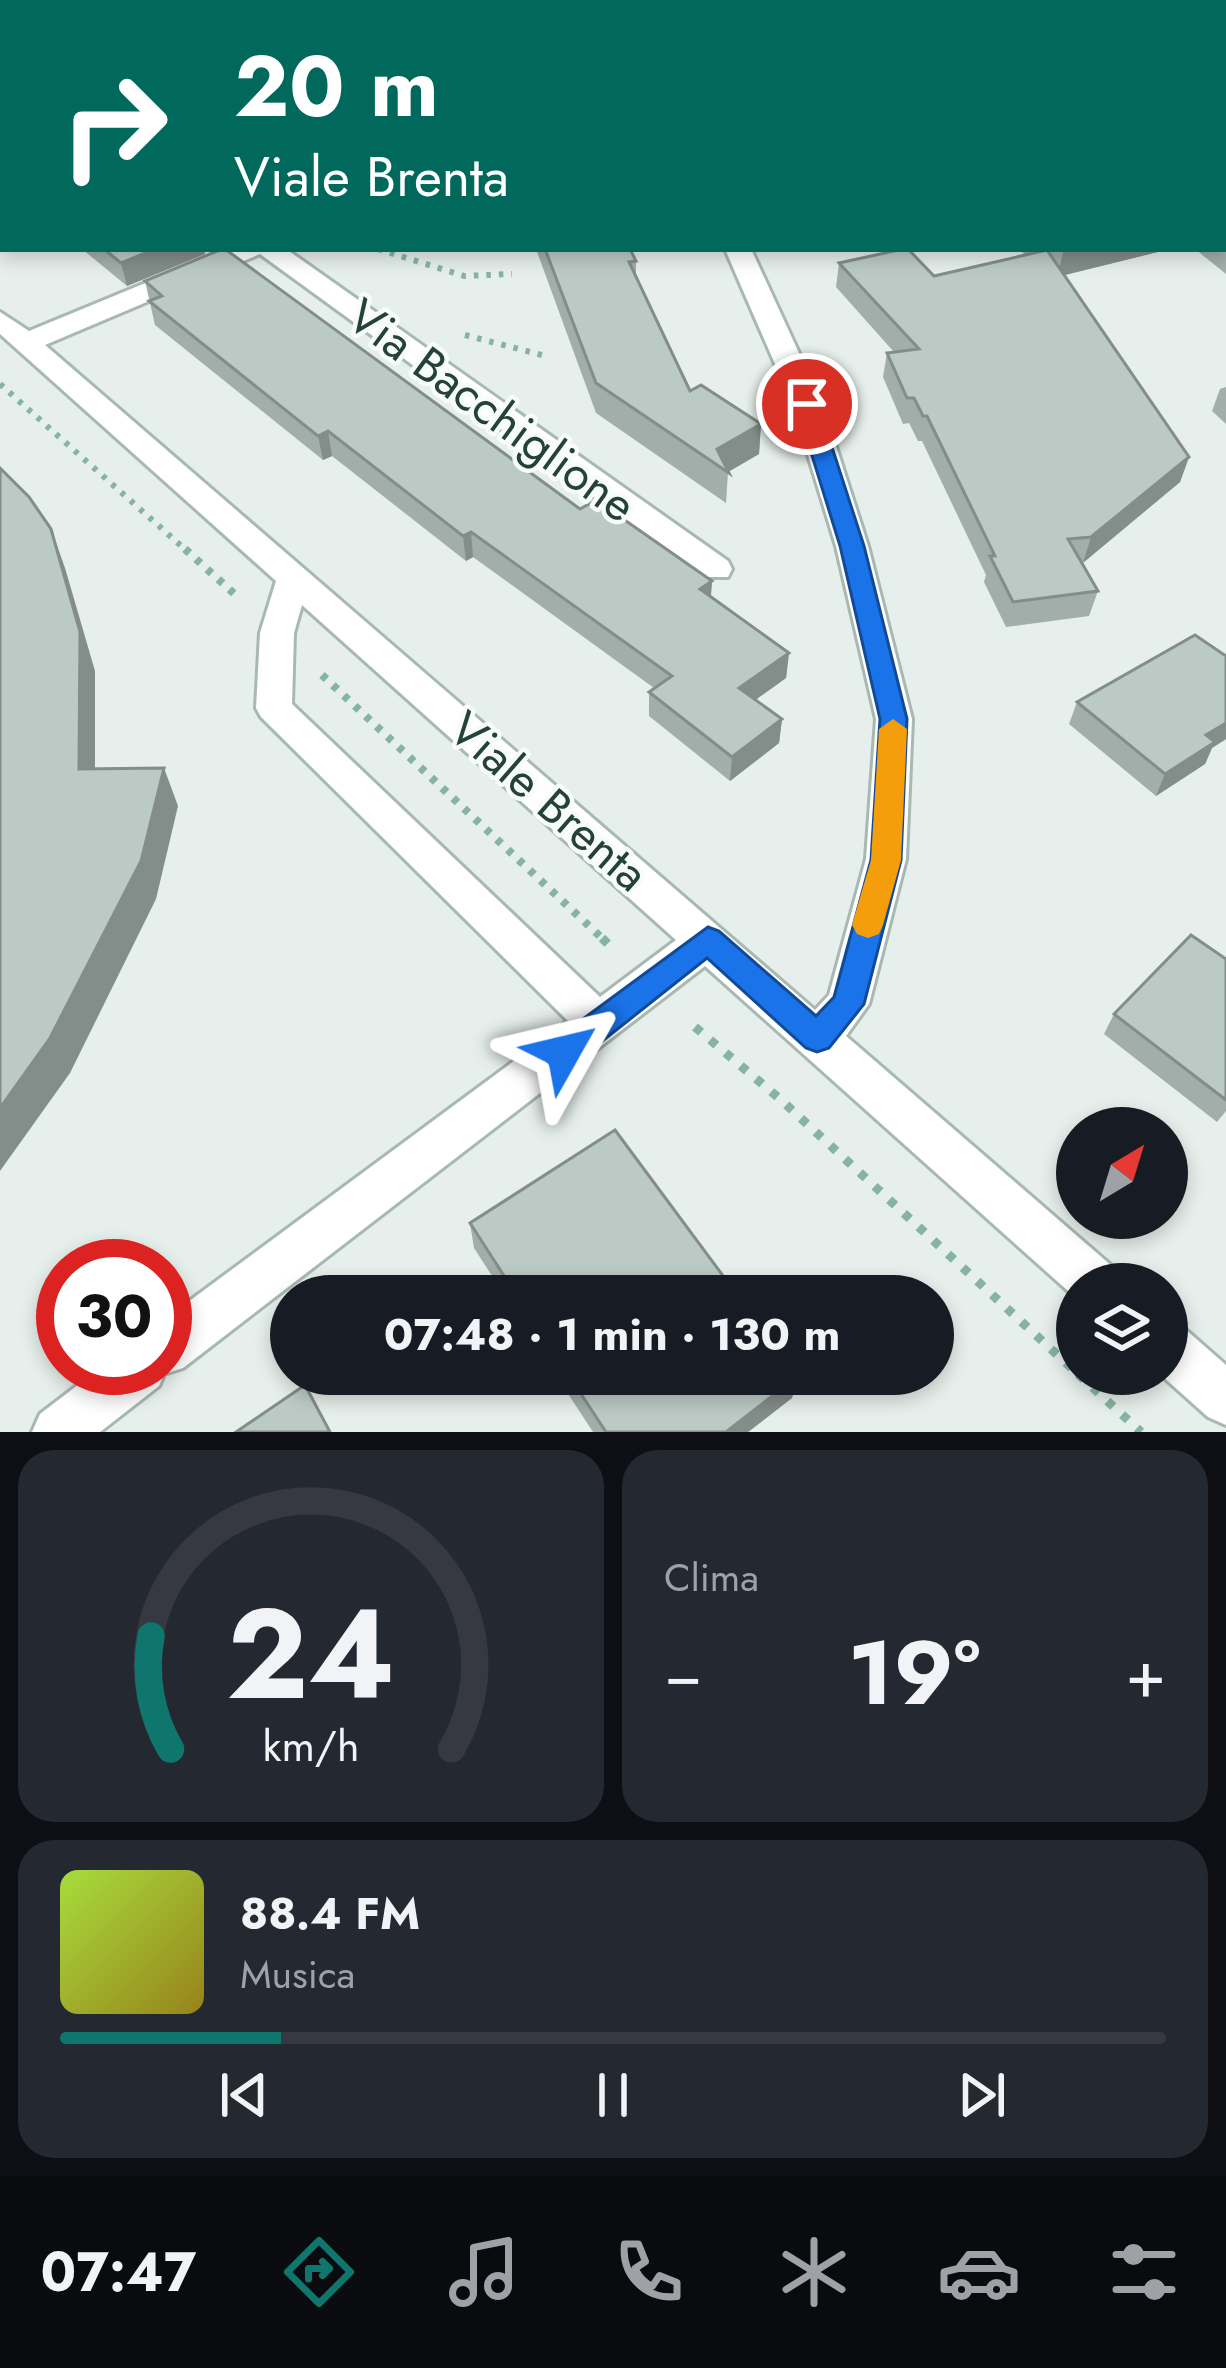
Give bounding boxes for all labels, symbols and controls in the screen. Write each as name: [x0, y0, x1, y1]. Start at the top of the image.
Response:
text: 20 m: [234, 26, 439, 148]
icon: right: [36, 48, 192, 204]
text: Viale Brenta: [234, 138, 509, 216]
street label: Via Bacchiglione: [333, 282, 650, 539]
pin: [756, 353, 858, 455]
icon: arrive: [774, 371, 840, 437]
street label: Viale Brenta: [434, 695, 664, 908]
position arrow: [501, 989, 627, 1115]
north arrow: [1056, 1107, 1188, 1239]
map controls: [1056, 1107, 1188, 1395]
speed limit sign: 30: [36, 1239, 192, 1395]
button: layers: [1056, 1263, 1188, 1395]
text: 07:48 · 1 min · 130 m: [384, 1302, 840, 1367]
text: Clima: [664, 1549, 759, 1606]
text: 24: [227, 1564, 395, 1745]
text: 19°: [848, 1608, 981, 1738]
text: −: [664, 1626, 703, 1722]
text: +: [1125, 1626, 1166, 1722]
text: km/h: [263, 1715, 359, 1777]
text: 88.4 FM: [240, 1881, 420, 1946]
text: Musica: [240, 1946, 355, 2003]
icon: previous: [211, 2062, 277, 2128]
icon: pause: [580, 2062, 646, 2128]
icon: next: [949, 2062, 1015, 2128]
icon: directions: [277, 2230, 361, 2314]
icon: music: [442, 2230, 526, 2314]
icon: phone: [607, 2230, 691, 2314]
icon: climate: [772, 2230, 856, 2314]
icon: car: [937, 2230, 1021, 2314]
icon: filters: [1102, 2230, 1186, 2314]
text: 07:47: [40, 2233, 196, 2311]

